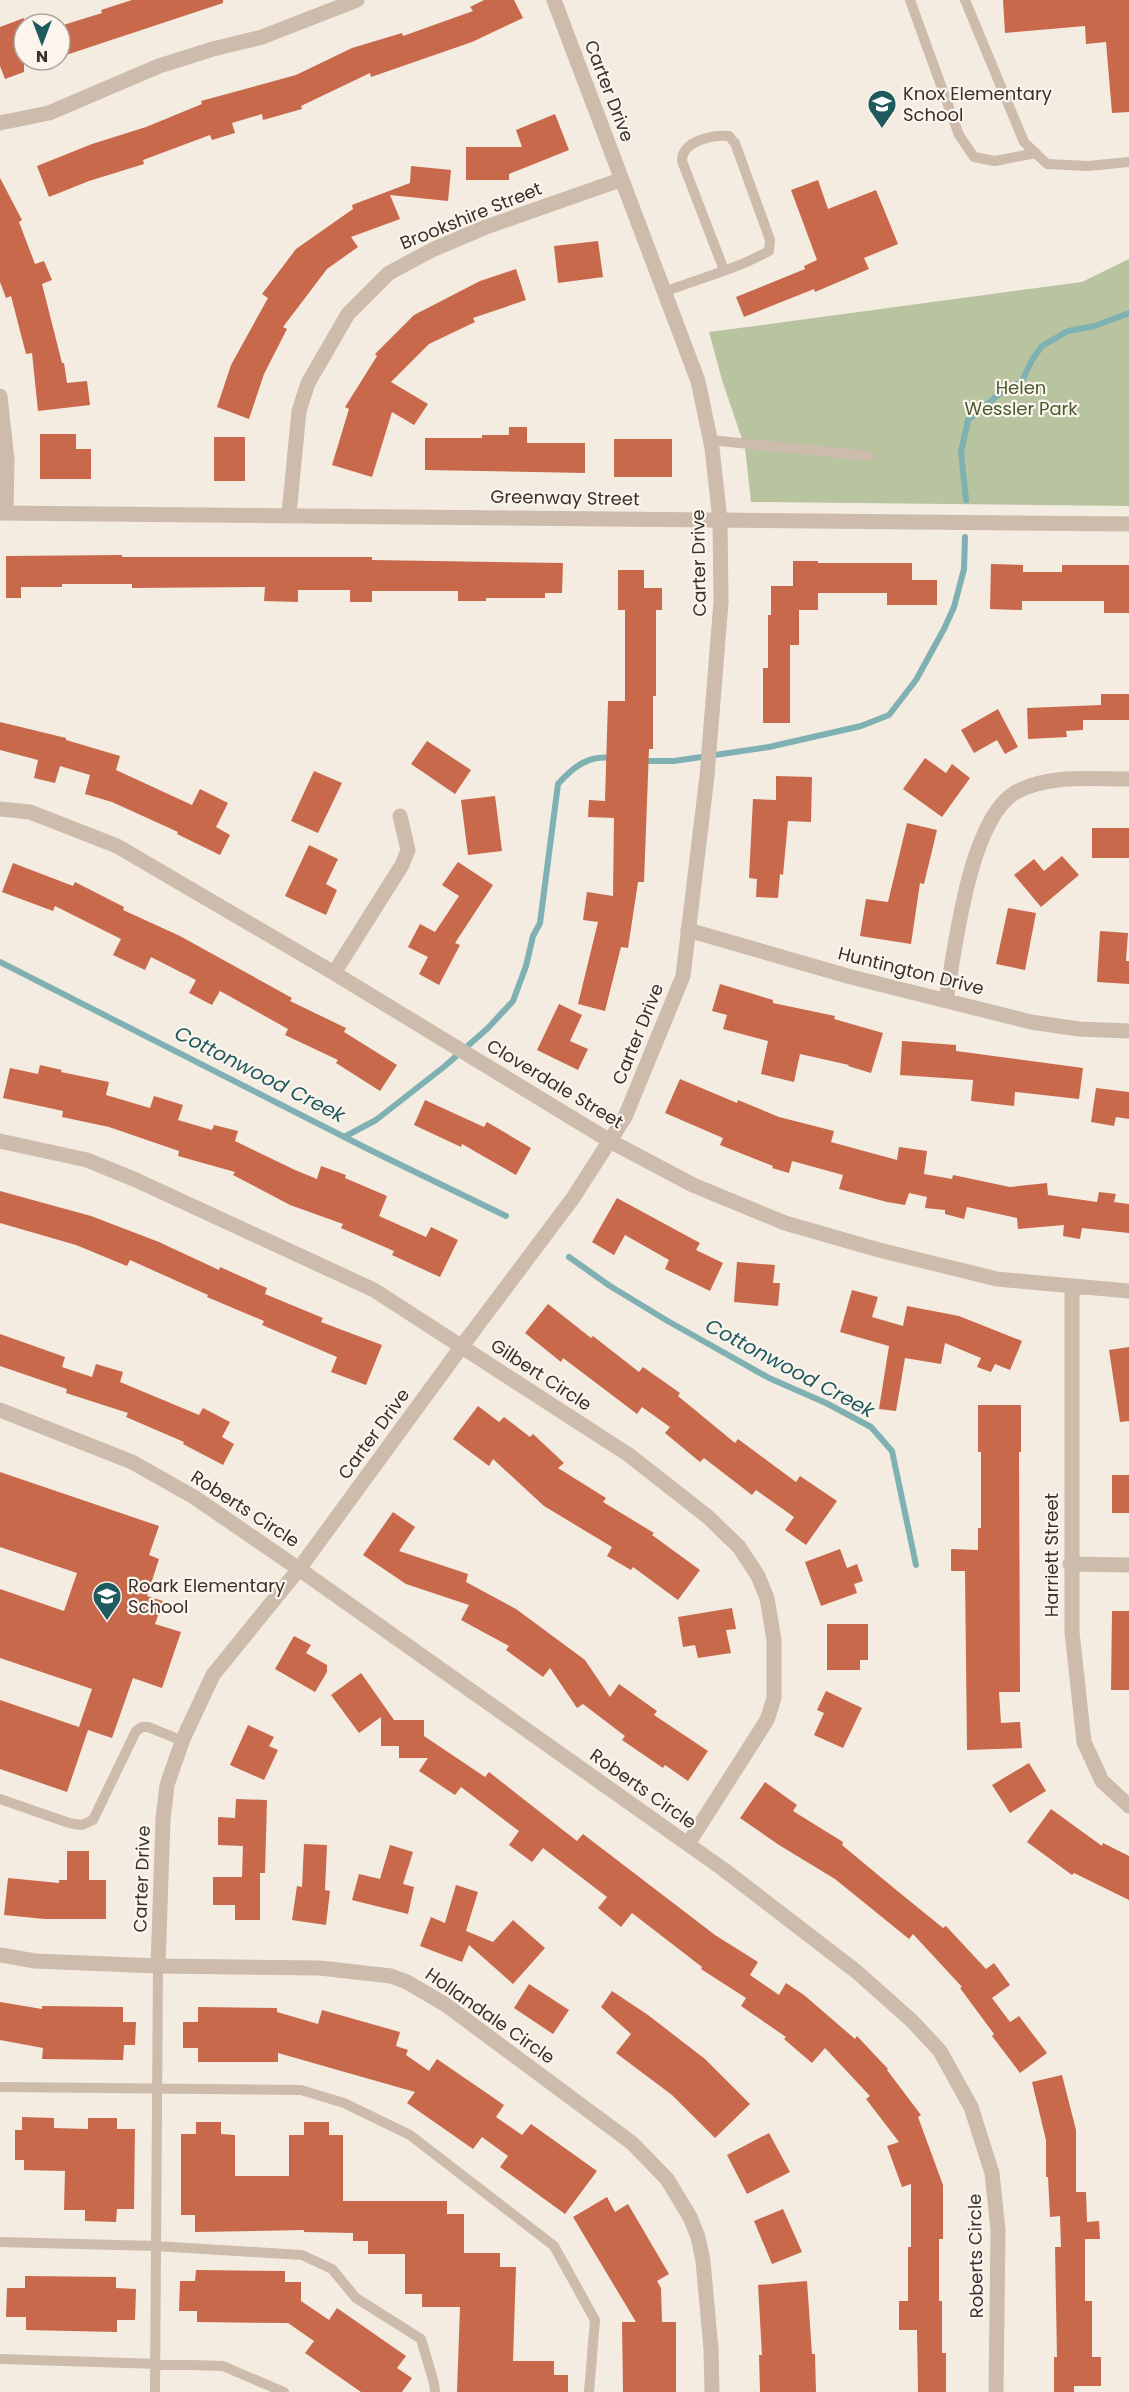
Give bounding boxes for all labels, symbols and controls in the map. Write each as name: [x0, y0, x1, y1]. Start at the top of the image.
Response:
north arrow: [12, 12, 72, 72]
street label: Carter Drive: [579, 36, 640, 145]
text: N: [36, 45, 48, 68]
place label: Knox Elementary School: [903, 81, 1052, 127]
school or university icon: Knox Elementary School: [866, 88, 898, 130]
street label: Brookshire Street: [396, 176, 545, 255]
park label: Helen Wessler Park: [964, 375, 1078, 421]
street label: Greenway Street: [490, 484, 640, 511]
street label: Carter Drive: [685, 509, 712, 617]
street label: Huntington Drive: [835, 940, 987, 1001]
street label: Carter Drive: [606, 979, 669, 1088]
water label: Cottonwood Creek: [170, 1019, 352, 1130]
street label: Cloverdale Street: [482, 1033, 628, 1134]
water label: Cottonwood Creek: [700, 1312, 881, 1425]
street label: Gilbert Circle: [486, 1333, 597, 1417]
street label: Carter Drive: [332, 1383, 415, 1484]
street label: Roberts Circle: [186, 1464, 304, 1553]
street label: Harriett Street: [1039, 1493, 1064, 1617]
place label: Roark Elementary School: [128, 1573, 285, 1619]
school or university icon: Roark Elementary School: [91, 1580, 123, 1622]
street label: Roberts Circle: [585, 1743, 702, 1835]
street label: Carter Drive: [127, 1825, 156, 1933]
street label: Hollandale Circle: [421, 1962, 560, 2070]
street label: Roberts Circle: [962, 2193, 989, 2319]

